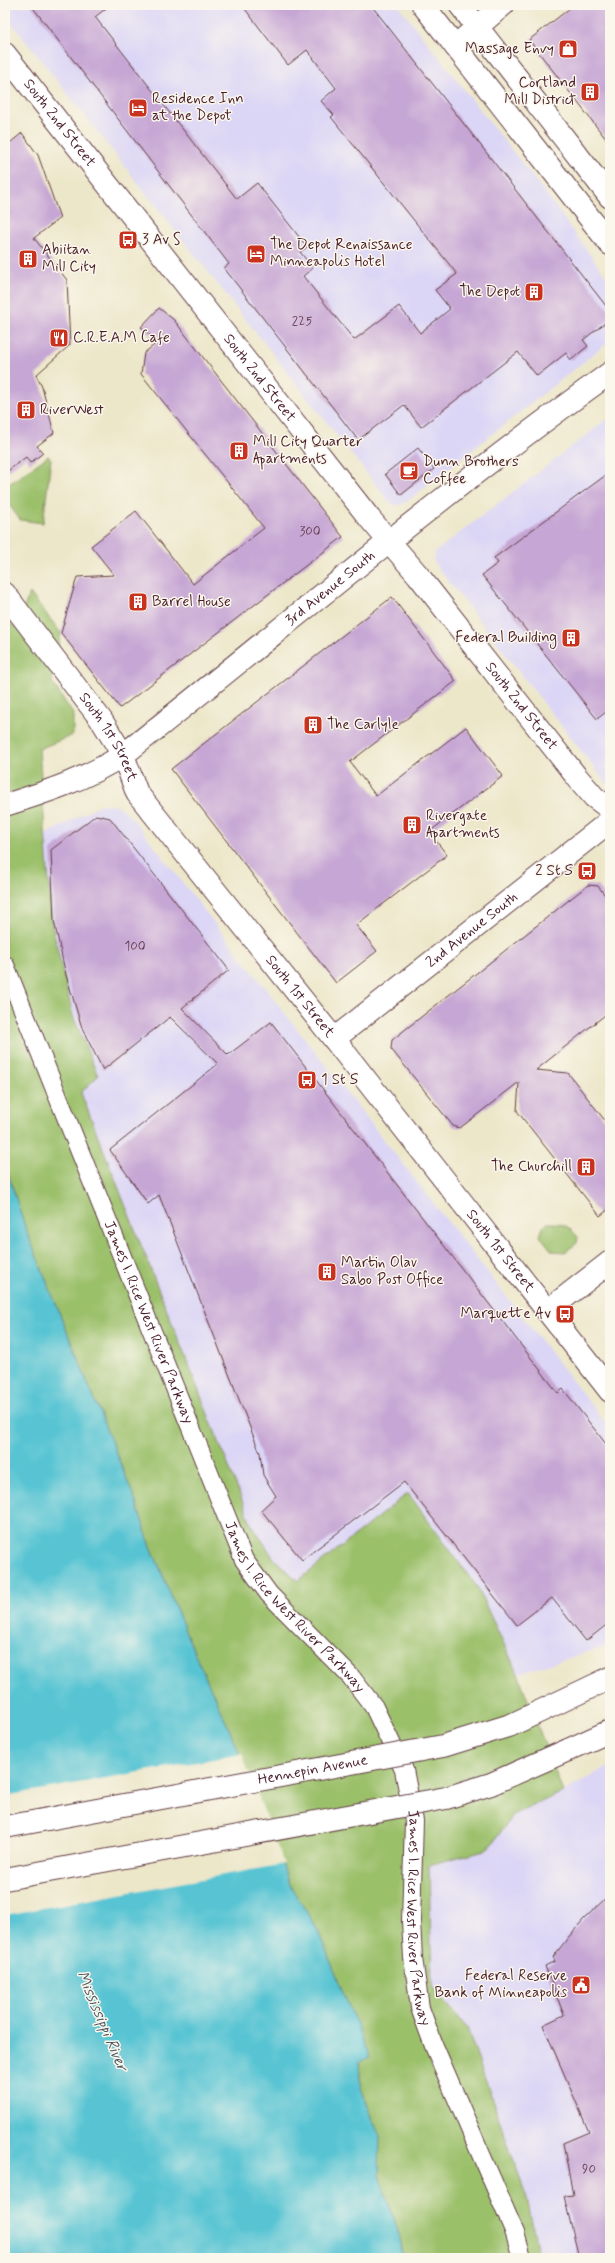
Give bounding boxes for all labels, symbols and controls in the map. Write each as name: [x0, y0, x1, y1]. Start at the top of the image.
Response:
shop icon: Massage Envy: [557, 38, 579, 60]
place label: Massage Envy: [465, 39, 554, 59]
place label: Cortland Mill District: [504, 73, 576, 110]
street label: South 2nd Street: [18, 75, 100, 171]
building icon: Cortland Mill District: [579, 81, 601, 103]
place label: Residence Inn at the Depot: [152, 89, 244, 126]
hotel icon: Residence Inn at the Depot: [127, 97, 149, 119]
bus stop icon: 3 Av S: [117, 229, 139, 251]
place label: 3 Av S: [142, 230, 181, 250]
place label: The Depot Renaissance Minneapolis Hotel: [270, 235, 413, 272]
place label: Abiitan Mill City: [42, 240, 96, 277]
hotel icon: The Depot Renaissance Minneapolis Hotel: [245, 243, 267, 265]
building icon: Abiitan Mill City: [17, 248, 39, 270]
building icon: The Depot: [523, 281, 545, 303]
place label: The Depot: [459, 282, 520, 302]
house number: 225: [292, 313, 312, 330]
restaurant icon: C.R.E.A.M Cafe: [48, 327, 70, 349]
place label: C.R.E.A.M Cafe: [73, 328, 170, 348]
street label: South 2nd Street: [219, 330, 300, 426]
building icon: RiverWest: [15, 399, 37, 421]
place label: RiverWest: [40, 400, 104, 420]
place label: Mill City Quarter Apartments: [253, 432, 363, 470]
building icon: Mill City Quarter Apartments: [228, 440, 250, 462]
place label: Dunn Brothers Coffee: [423, 452, 519, 489]
cafe icon: Dunn Brothers Coffee: [398, 460, 420, 482]
house number: 300: [299, 523, 321, 540]
street label: 3rd Avenue South: [282, 546, 380, 630]
building icon: Barrel House: [127, 591, 149, 613]
place label: Barrel House: [152, 592, 231, 612]
building icon: Federal Building: [560, 627, 582, 649]
place label: Federal Building: [455, 628, 557, 649]
street label: South 2nd Street: [480, 658, 562, 755]
street label: South 1st Street: [74, 689, 142, 785]
building icon: The Carlyle: [302, 714, 324, 736]
place label: The Carlyle: [327, 715, 399, 735]
place label: Rivergate Apartments: [426, 806, 500, 844]
building icon: Rivergate Apartments: [401, 814, 423, 836]
bus stop icon: 2 St S: [576, 860, 598, 882]
place label: 2 St S: [535, 861, 574, 881]
street label: 2nd Avenue South: [422, 887, 522, 972]
house number: 100: [124, 938, 146, 955]
street label: South 1st Street: [261, 951, 339, 1042]
bus stop icon: 1 St S: [296, 1069, 318, 1091]
place label: 1 St S: [321, 1070, 359, 1090]
building icon: The Churchill: [575, 1156, 597, 1178]
place label: The Churchill: [491, 1157, 572, 1177]
street label: South 1st Street: [461, 1205, 539, 1297]
street label: James I. Rice West River Parkway: [99, 1218, 198, 1427]
place label: Martin Olav Sabo Post Office: [341, 1253, 444, 1290]
building icon: Martin Olav Sabo Post Office: [316, 1261, 338, 1283]
bus stop icon: Marquette Av: [554, 1303, 576, 1325]
place label: Marquette Av: [460, 1304, 551, 1324]
street label: James I. Rice West River Parkway: [219, 1518, 370, 1697]
street label: Hennepin Avenue: [256, 1750, 369, 1790]
street label: James I. Rice West River Parkway: [401, 1808, 436, 2029]
place label: Federal Reserve Bank of Minneapolis: [435, 1966, 567, 2003]
water label: Mississippi River: [71, 1968, 133, 2076]
public building icon: Federal Reserve Bank of Minneapolis: [570, 1974, 592, 1996]
house number: 90: [582, 2161, 596, 2178]

